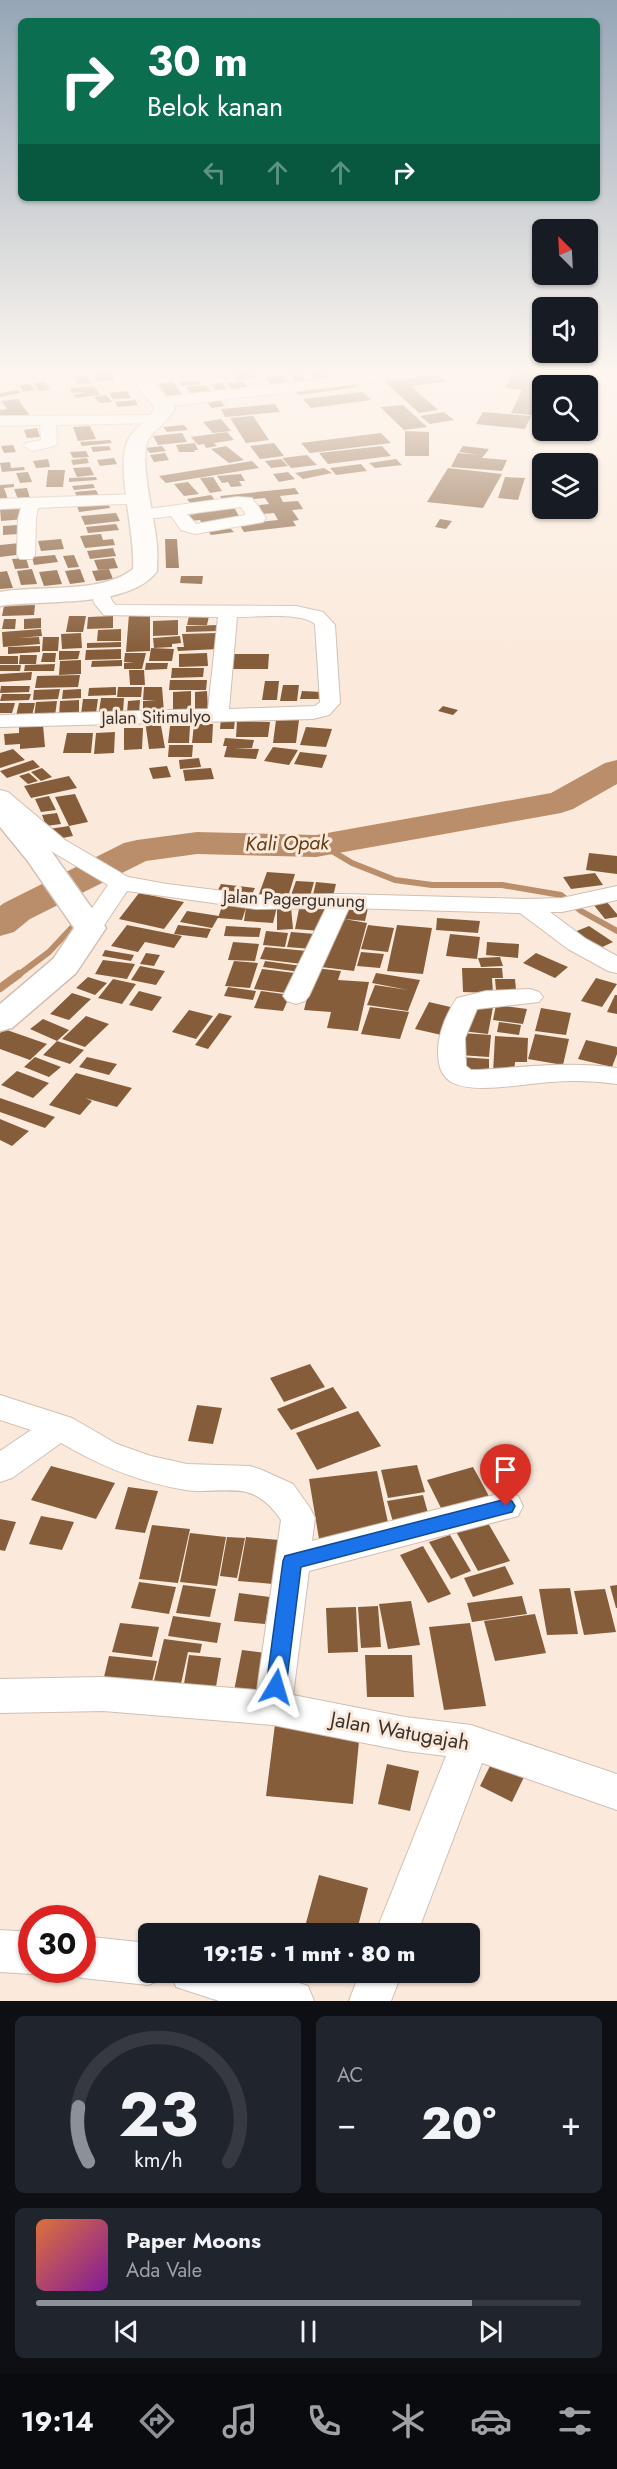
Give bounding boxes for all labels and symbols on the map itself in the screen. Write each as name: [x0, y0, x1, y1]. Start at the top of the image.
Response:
north arrow: [532, 219, 598, 285]
street label: Jalan Sitimulyo: [99, 703, 211, 731]
water label: Kali Opak: [245, 828, 330, 859]
street label: Jalan Pagergunung: [220, 883, 366, 914]
pin: [480, 1444, 531, 1506]
position arrow: [244, 1655, 308, 1719]
street label: Jalan Watugajah: [325, 1703, 472, 1758]
speed limit sign: 30: [18, 1905, 96, 1983]

